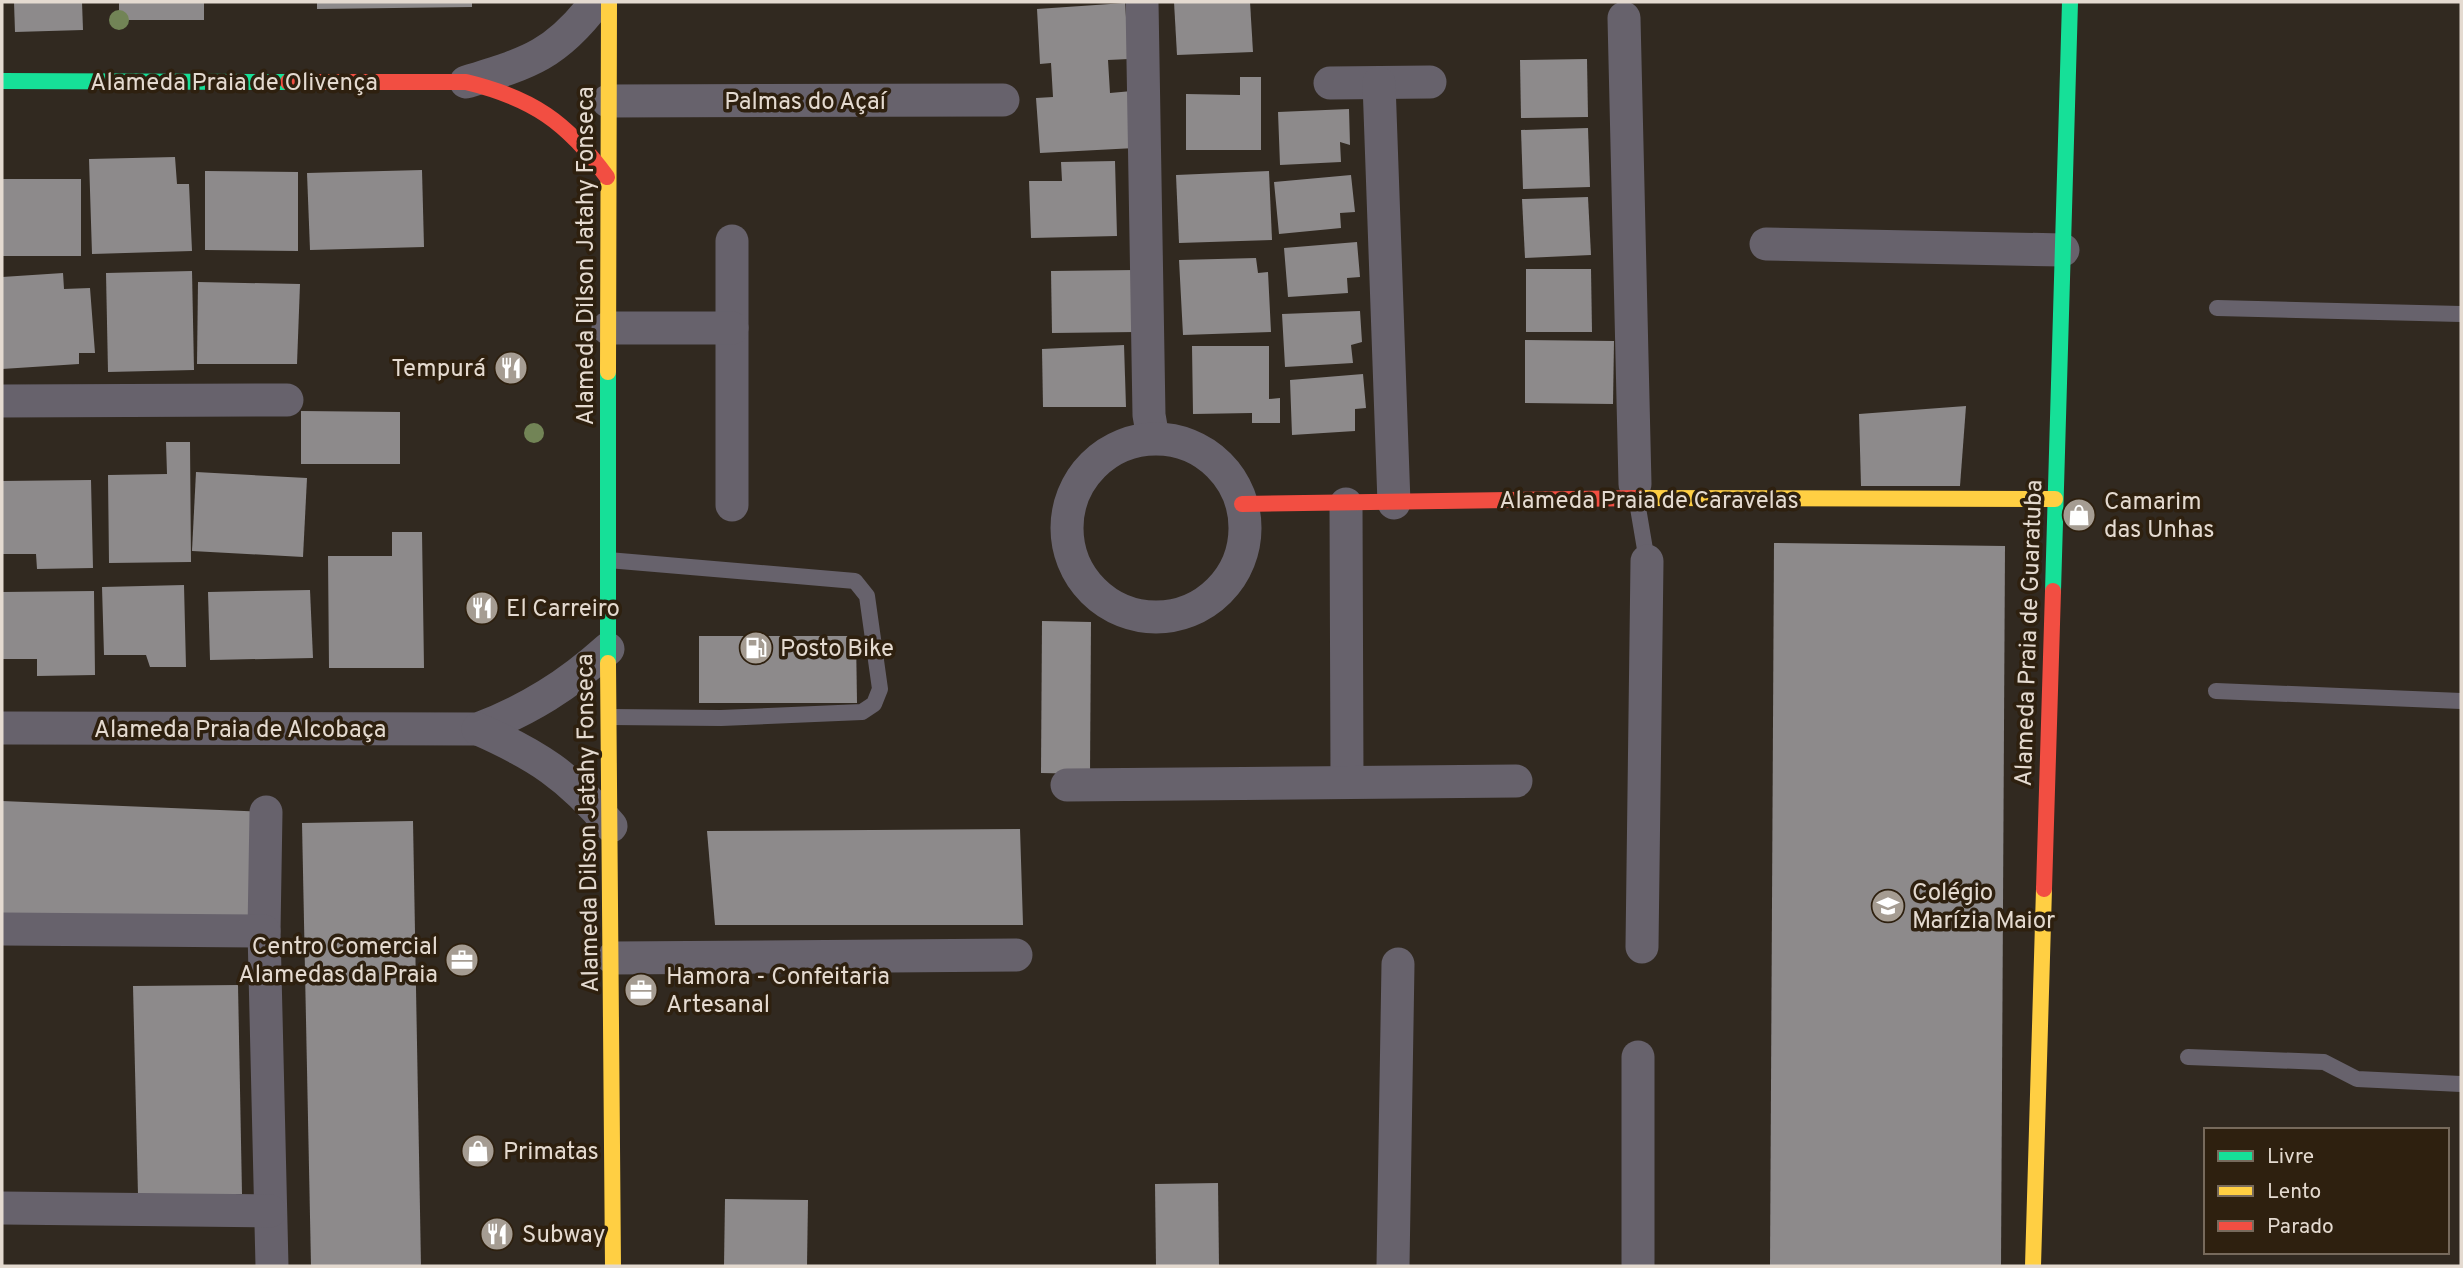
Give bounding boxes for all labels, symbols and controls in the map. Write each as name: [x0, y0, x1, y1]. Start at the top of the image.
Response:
street label: Alameda Praia de Olivença: [90, 69, 378, 99]
street label: Alameda Dilson Jatahy Fonseca: [572, 86, 602, 426]
street label: Palmas do Açaí: [724, 88, 888, 118]
restaurant icon: Tempurá: [492, 349, 530, 387]
place label: Tempurá: [391, 355, 486, 385]
street label: Alameda Praia de Guaratuba: [2010, 479, 2050, 787]
street label: Alameda Praia de Caravelas: [1499, 487, 1799, 517]
place label: Camarim das Unhas: [2104, 488, 2215, 546]
shop icon: Camarim das Unhas: [2060, 496, 2098, 534]
restaurant icon: El Carreiro: [463, 589, 501, 627]
place label: El Carreiro: [506, 595, 620, 625]
fuel station icon: Posto Bike: [737, 629, 775, 667]
place label: Posto Bike: [780, 635, 894, 665]
street label: Alameda Dilson Jatahy Fonseca: [571, 653, 607, 993]
street label: Alameda Praia de Alcobaça: [94, 716, 386, 746]
place label: Colégio Marízia Maior: [1912, 879, 2055, 937]
school or university icon: Colégio Marízia Maior: [1869, 887, 1907, 925]
place label: Centro Comercial Alamedas da Praia: [238, 933, 438, 991]
office icon: Centro Comercial Alamedas da Praia: [443, 941, 481, 979]
place label: Hamora - Confeitaria Artesanal: [666, 963, 890, 1021]
office icon: Hamora - Confeitaria Artesanal: [622, 971, 660, 1009]
legend: [2204, 1128, 2449, 1254]
shop icon: Primatas: [459, 1132, 497, 1170]
place label: Primatas: [503, 1138, 599, 1168]
text: Livre: [2267, 1144, 2314, 1171]
text: Lento: [2267, 1179, 2321, 1206]
text: Parado: [2267, 1214, 2334, 1241]
restaurant icon: Subway: [478, 1215, 516, 1253]
place label: Subway: [522, 1221, 605, 1251]

